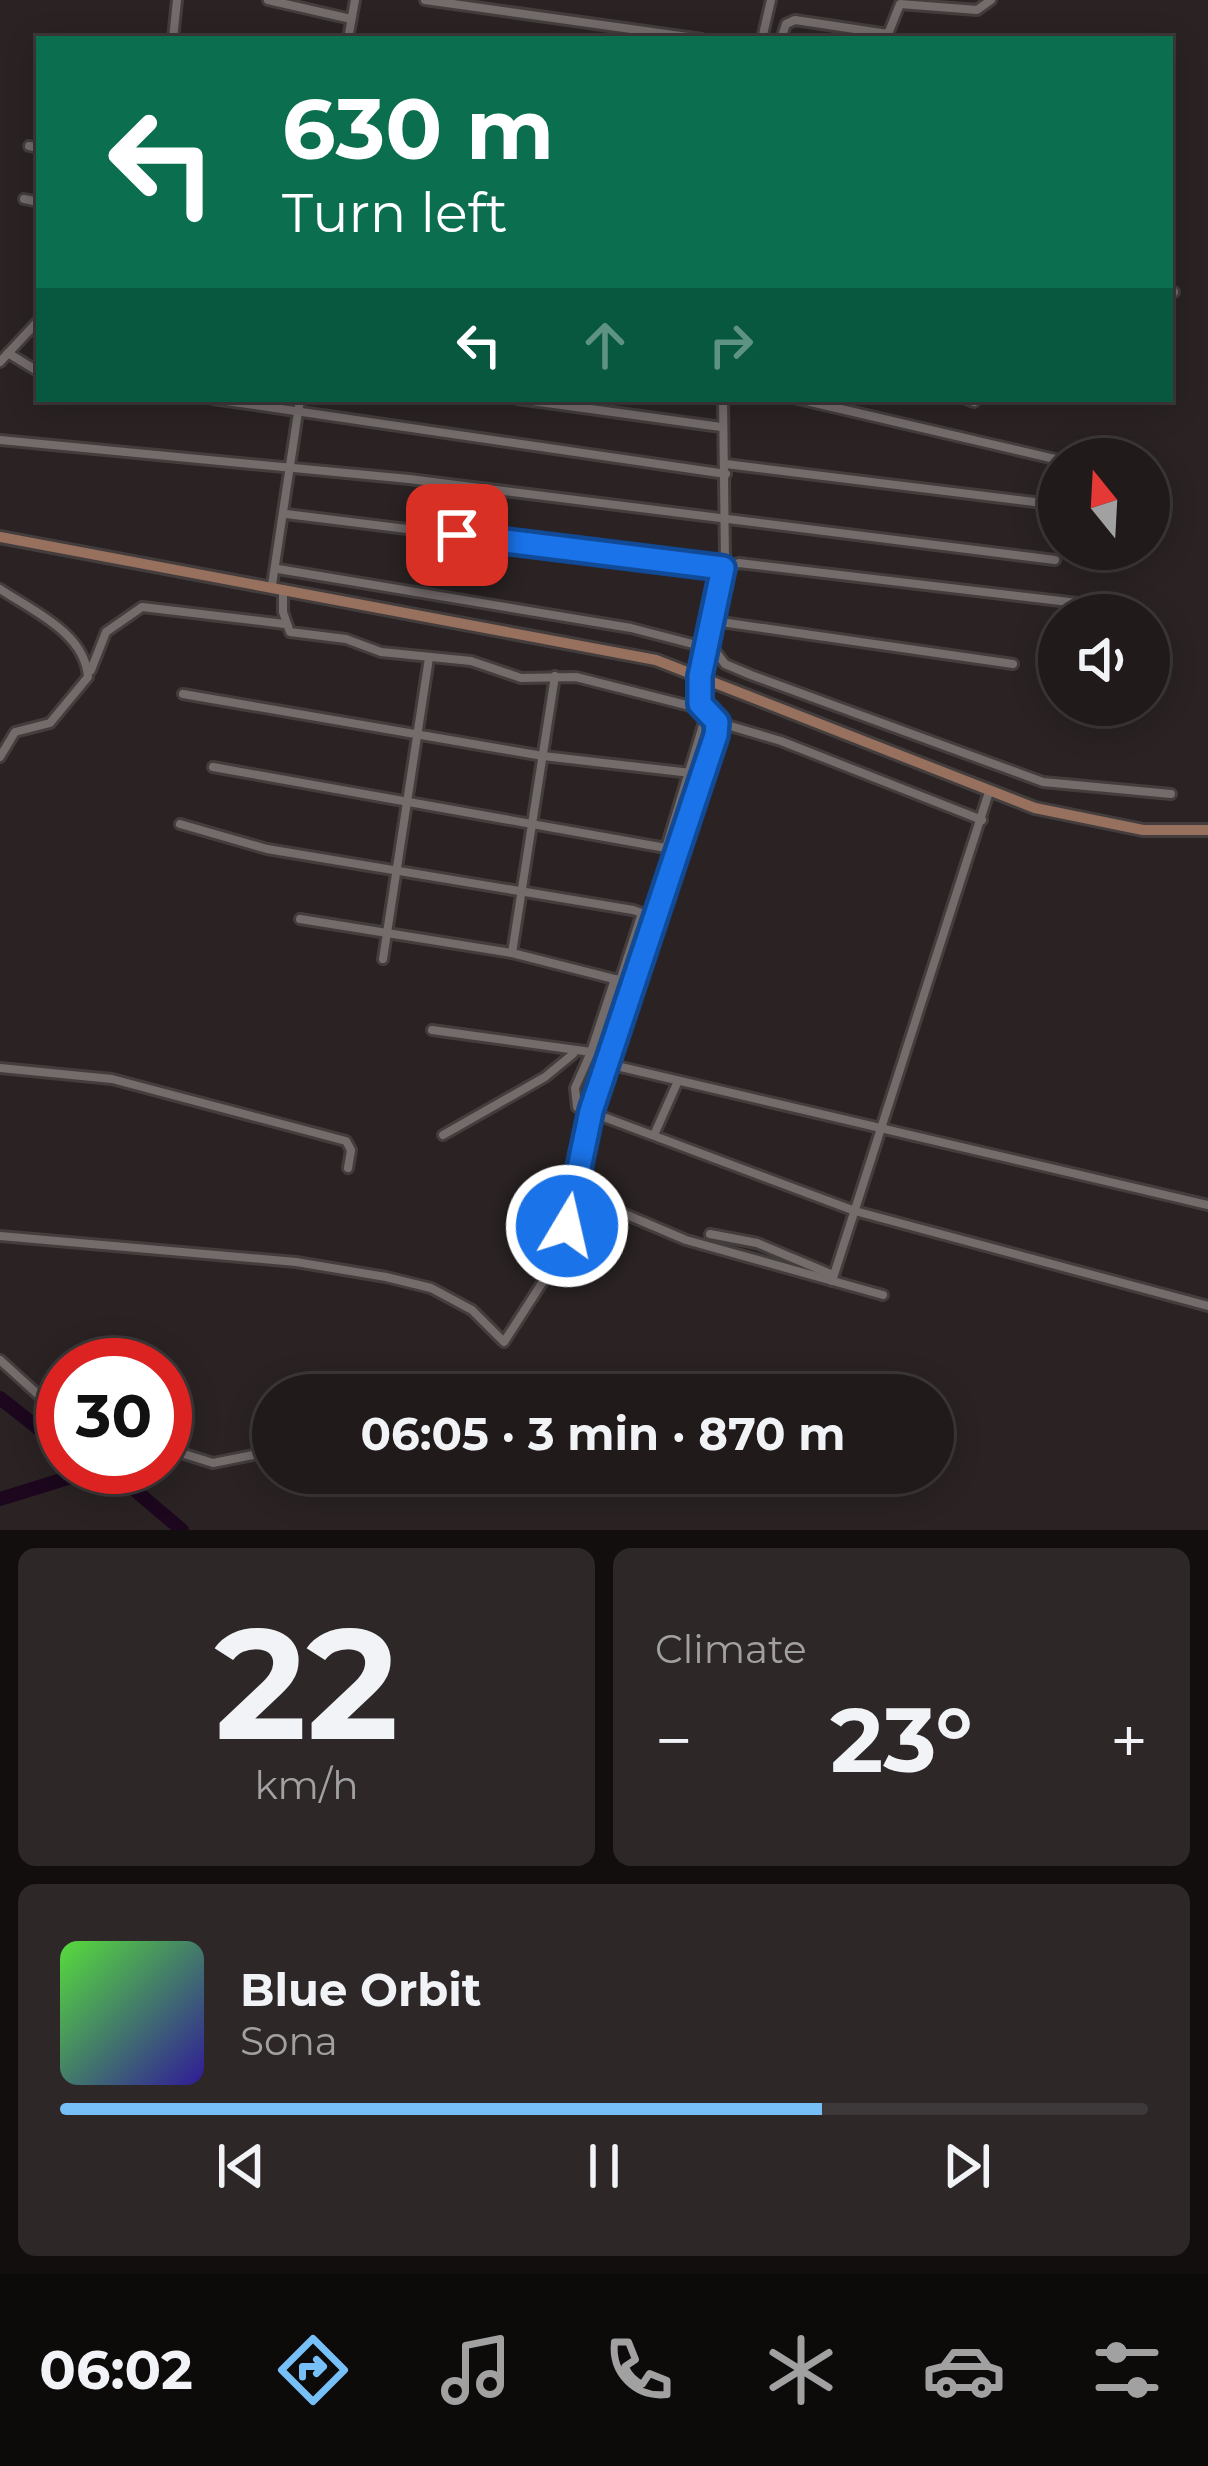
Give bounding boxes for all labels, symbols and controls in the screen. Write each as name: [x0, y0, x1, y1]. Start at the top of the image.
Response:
text: 630 m: [282, 78, 554, 180]
icon: left: [84, 84, 240, 240]
text: Turn left: [282, 180, 508, 246]
icon: left: [446, 312, 512, 378]
icon: ahead: [572, 312, 638, 378]
icon: right: [698, 312, 764, 378]
north arrow: [1038, 438, 1170, 570]
map controls: [1038, 438, 1170, 726]
pin: [406, 484, 508, 586]
icon: arrive: [424, 502, 490, 568]
button: sound: [1038, 594, 1170, 726]
position arrow: [504, 1163, 630, 1289]
speed limit sign: 30: [36, 1338, 192, 1494]
text: 06:05 · 3 min · 870 m: [361, 1406, 845, 1461]
text: 22: [214, 1588, 399, 1778]
text: Climate: [655, 1625, 807, 1673]
text: 23°: [830, 1685, 973, 1795]
text: −: [655, 1700, 693, 1781]
text: +: [1110, 1700, 1148, 1781]
text: km/h: [254, 1761, 359, 1809]
text: Blue Orbit: [240, 1962, 481, 2017]
text: Sona: [240, 2017, 338, 2065]
icon: previous: [208, 2133, 274, 2199]
icon: pause: [571, 2133, 637, 2199]
icon: next: [934, 2133, 1000, 2199]
icon: directions: [271, 2328, 355, 2412]
icon: music: [434, 2328, 518, 2412]
icon: phone: [597, 2328, 681, 2412]
icon: climate: [759, 2328, 843, 2412]
icon: car: [922, 2328, 1006, 2412]
icon: filters: [1085, 2328, 1169, 2412]
text: 06:02: [39, 2337, 193, 2403]

